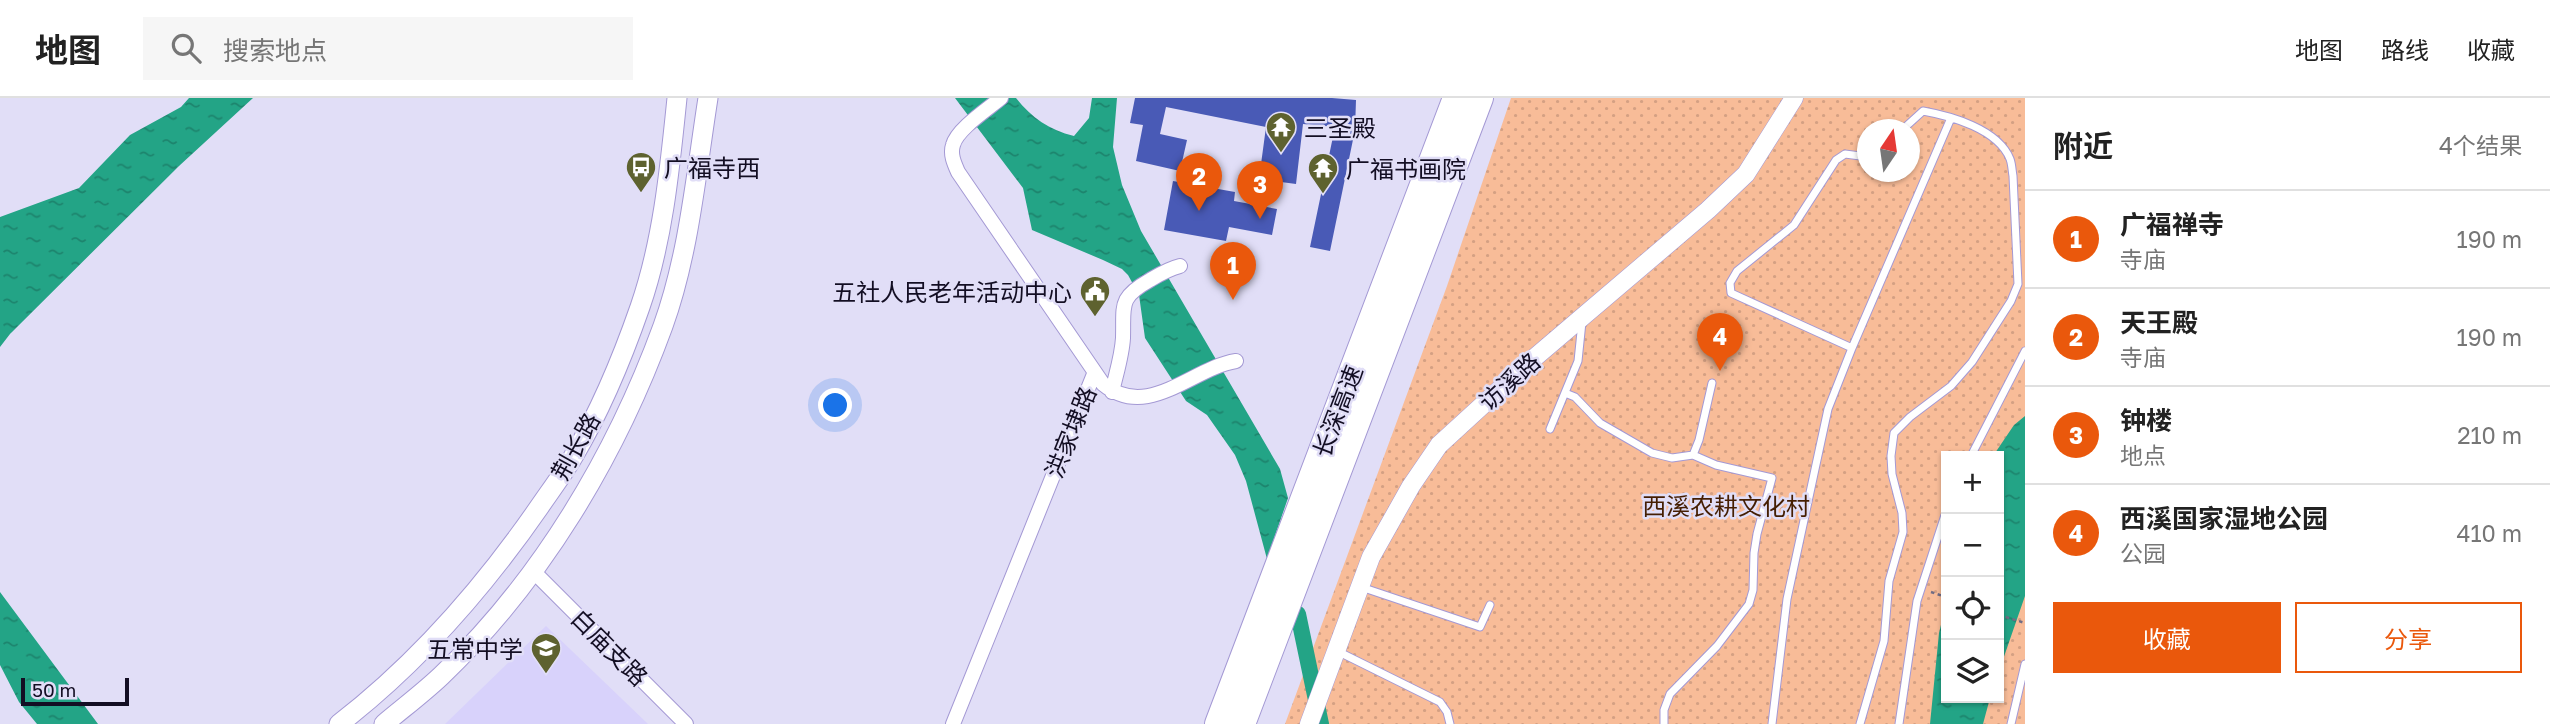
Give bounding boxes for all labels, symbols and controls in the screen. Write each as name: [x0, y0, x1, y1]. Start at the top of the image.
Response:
search box: [143, 17, 633, 80]
icon: search: [167, 29, 205, 67]
text: 地图: [35, 30, 101, 69]
text: 搜索地点: [223, 35, 327, 66]
text: 地图: [2295, 35, 2343, 64]
text: 路线: [2381, 35, 2429, 64]
text: 收藏: [2467, 35, 2515, 64]
temple icon: 三圣殿: [1264, 110, 1298, 154]
place label: 三圣殿: [1304, 113, 1376, 142]
north arrow: [1857, 119, 1920, 182]
text: 附近: [2053, 128, 2113, 164]
text: 4个结果: [2439, 131, 2522, 159]
bus stop icon: 广福寺西: [624, 150, 658, 194]
temple icon: 广福书画院: [1306, 151, 1340, 195]
place label: 广福寺西: [664, 153, 760, 182]
pin: 2: [1176, 153, 1222, 211]
place label: 广福书画院: [1346, 154, 1466, 183]
pin: 3: [1237, 161, 1283, 219]
text: 广福禅寺: [2120, 209, 2224, 240]
text: 1: [2070, 225, 2082, 253]
text: 190 m: [2457, 225, 2522, 253]
pin: 1: [1210, 242, 1256, 300]
text: 寺庙: [2120, 245, 2166, 273]
public building icon: 五社人民老年活动中心: [1078, 274, 1112, 318]
place label: 五社人民老年活动中心: [832, 277, 1072, 306]
text: 天王殿: [2120, 307, 2198, 338]
pin: 4: [1697, 313, 1743, 371]
text: 2: [2069, 323, 2083, 351]
text: 190 m: [2457, 323, 2522, 351]
text: 寺庙: [2120, 343, 2166, 371]
street label: 访溪路: [1473, 346, 1545, 416]
street label: 长深高速: [1306, 361, 1368, 461]
street label: 洪家埭路: [1039, 382, 1101, 482]
your location: [818, 388, 852, 422]
text: 钟楼: [2120, 405, 2172, 436]
street label: 荆长路: [545, 407, 605, 485]
text: 3: [2069, 421, 2083, 449]
text: 210 m: [2457, 421, 2522, 449]
text: 地点: [2120, 441, 2166, 469]
map controls: [1941, 451, 2004, 703]
button: +: [1941, 451, 2004, 514]
park label: 西溪农耕文化村: [1642, 491, 1810, 520]
text: 西溪国家湿地公园: [2120, 503, 2328, 534]
button: −: [1941, 514, 2004, 577]
text: 4: [2069, 519, 2083, 547]
text: 410 m: [2456, 519, 2522, 547]
text: 公园: [2120, 539, 2166, 567]
button: locate: [1941, 577, 2004, 640]
button: 收藏: [2053, 602, 2281, 673]
button: 分享: [2295, 602, 2522, 673]
street label: 白庙支路: [566, 603, 654, 691]
school or university icon: 五常中学: [529, 631, 563, 675]
place label: 五常中学: [427, 634, 523, 663]
button: layers: [1941, 640, 2004, 703]
scale bar: [21, 675, 130, 707]
text: 50 m: [32, 678, 76, 701]

